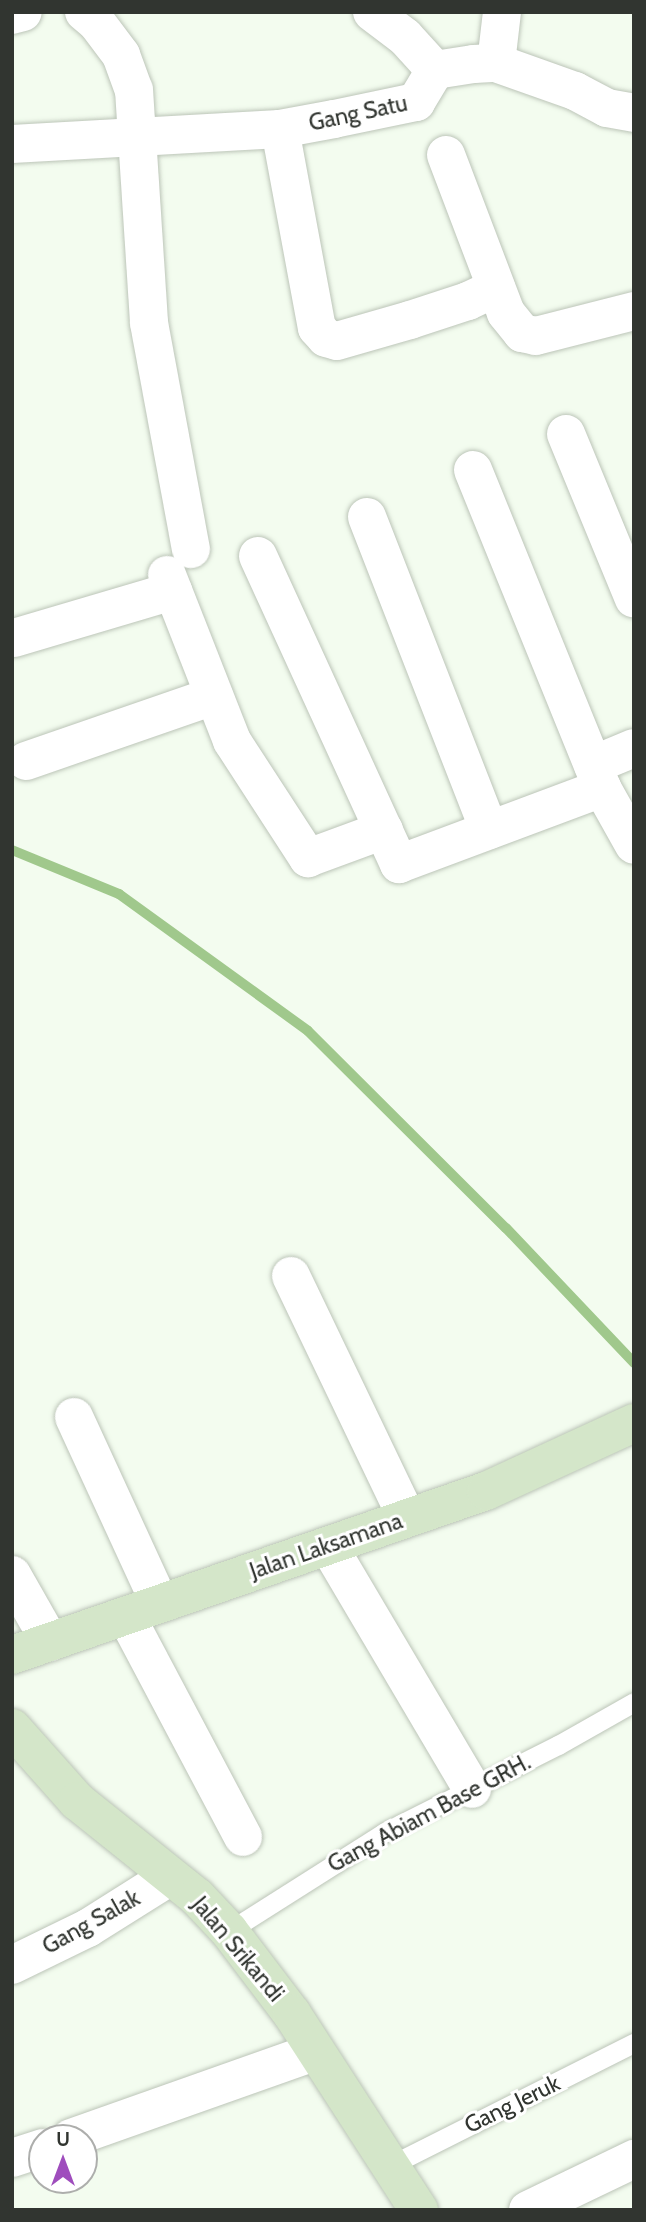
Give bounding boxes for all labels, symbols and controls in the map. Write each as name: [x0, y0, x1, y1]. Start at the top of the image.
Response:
street label: Gang Satu: [306, 89, 410, 137]
street label: Jalan Laksamana: [246, 1507, 406, 1585]
street label: Gang Abiam Base GRH.: [323, 1748, 535, 1878]
street label: Gang Salak: [37, 1884, 145, 1960]
street label: Jalan Srikandi: [186, 1891, 290, 2007]
street label: Gang Jeruk: [460, 2069, 564, 2139]
north arrow: [28, 2124, 98, 2194]
text: U: [56, 2128, 70, 2151]

